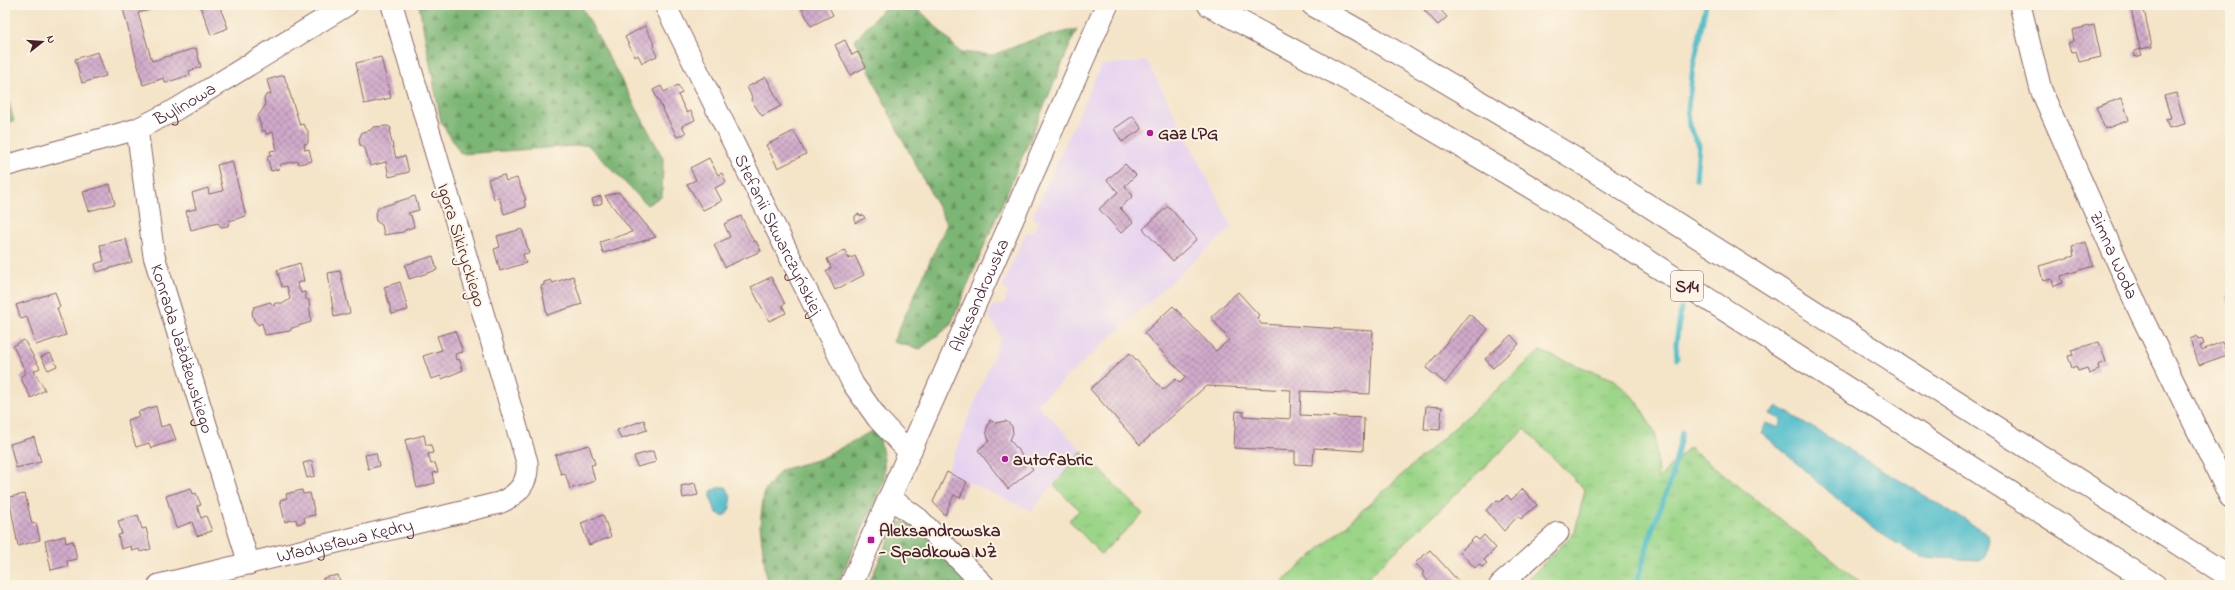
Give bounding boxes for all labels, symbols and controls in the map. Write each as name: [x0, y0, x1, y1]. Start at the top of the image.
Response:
north arrow: [22, 22, 62, 62]
text: N: [42, 33, 59, 45]
street label: Bylinowa: [149, 77, 222, 134]
place label: Gaz LPG: [1158, 122, 1218, 148]
marker: Gaz LPG: [1145, 128, 1155, 138]
street label: Stefanii Skwarczyńskiej: [726, 150, 828, 320]
street label: Igora Sikiryckiego: [428, 180, 491, 311]
street label: Zimna Woda: [2082, 208, 2143, 304]
street label: Aleksandrowska: [944, 235, 1017, 357]
street label: Konrada Jażdżewskiego: [142, 261, 219, 437]
road number: S14: [1671, 271, 1703, 301]
place label: autofabric: [1013, 448, 1094, 474]
marker: autofabric: [1000, 454, 1010, 464]
street label: Władysława Kędry: [274, 513, 416, 571]
place label: Aleksandrowska - Spadkowa NŻ: [878, 519, 1001, 566]
marker: Aleksandrowska - Spadkowa NŻ: [866, 535, 876, 545]

